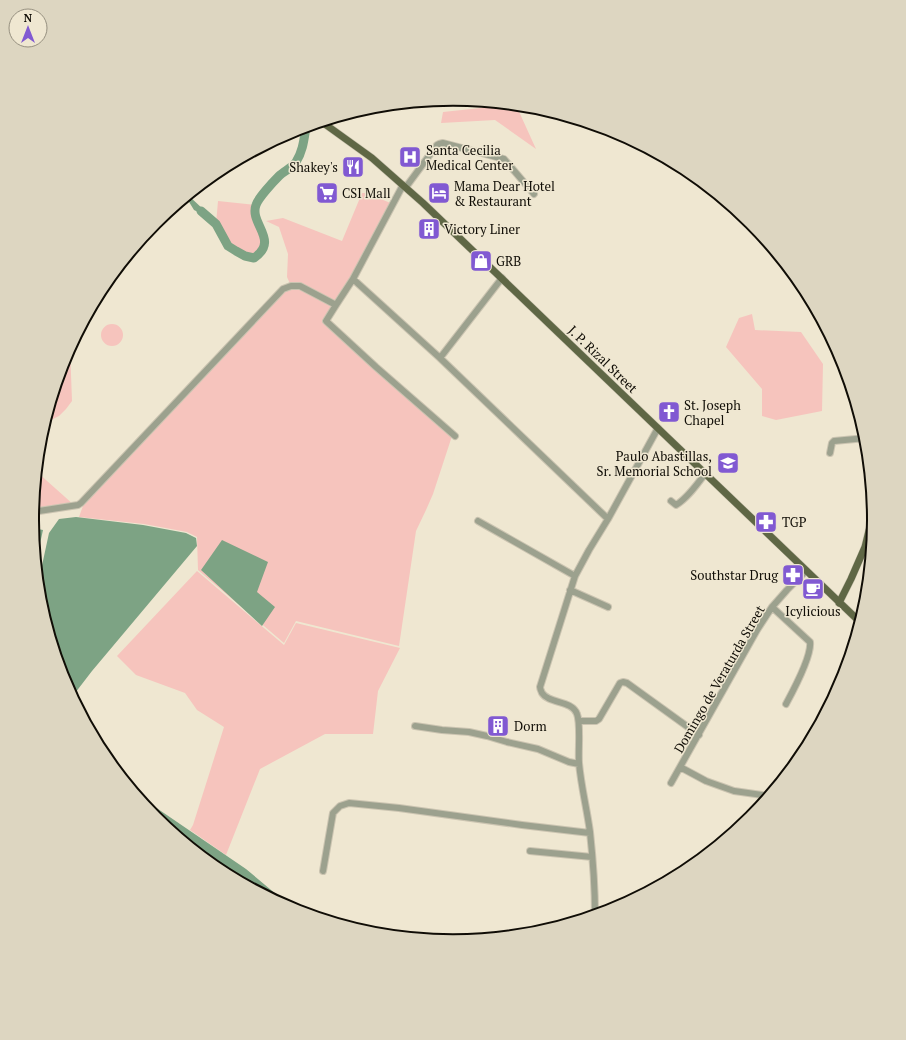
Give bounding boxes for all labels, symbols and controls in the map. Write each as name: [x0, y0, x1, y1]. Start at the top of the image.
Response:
north arrow: [8, 8, 48, 48]
text: N: [24, 11, 33, 25]
place label: Santa Cecilia Medical Center: [426, 141, 513, 174]
hospital icon: Santa Cecilia Medical Center: [397, 144, 423, 170]
restaurant icon: Shakey's: [340, 154, 366, 180]
place label: Shakey's: [289, 158, 338, 176]
place label: Mama Dear Hotel & Restaurant: [454, 177, 555, 210]
supermarket icon: CSI Mall: [314, 180, 340, 206]
hotel icon: Mama Dear Hotel & Restaurant: [426, 180, 452, 206]
place label: CSI Mall: [342, 184, 391, 202]
building icon: Victory Liner: [416, 216, 442, 242]
place label: Victory Liner: [444, 220, 520, 238]
shop icon: GRB: [468, 248, 494, 274]
place label: GRB: [496, 252, 521, 270]
street label: J. P. Rizal Street: [564, 321, 642, 397]
place label: St. Joseph Chapel: [684, 396, 741, 429]
church icon: St. Joseph Chapel: [656, 399, 682, 425]
place label: Paulo Abastillas, Sr. Memorial School: [597, 447, 712, 480]
school or university icon: Paulo Abastillas, Sr. Memorial School: [715, 450, 741, 476]
pharmacy icon: TGP: [753, 509, 779, 535]
place label: TGP: [782, 513, 807, 531]
pharmacy icon: Southstar Drug: [780, 562, 806, 588]
place label: Southstar Drug: [690, 566, 778, 584]
cafe icon: Icylicious: [800, 576, 826, 602]
street label: Domingo de Veraturda Street: [669, 602, 769, 756]
place label: Icylicious: [785, 602, 841, 620]
building icon: Dorm: [485, 713, 511, 739]
place label: Dorm: [514, 717, 547, 735]

